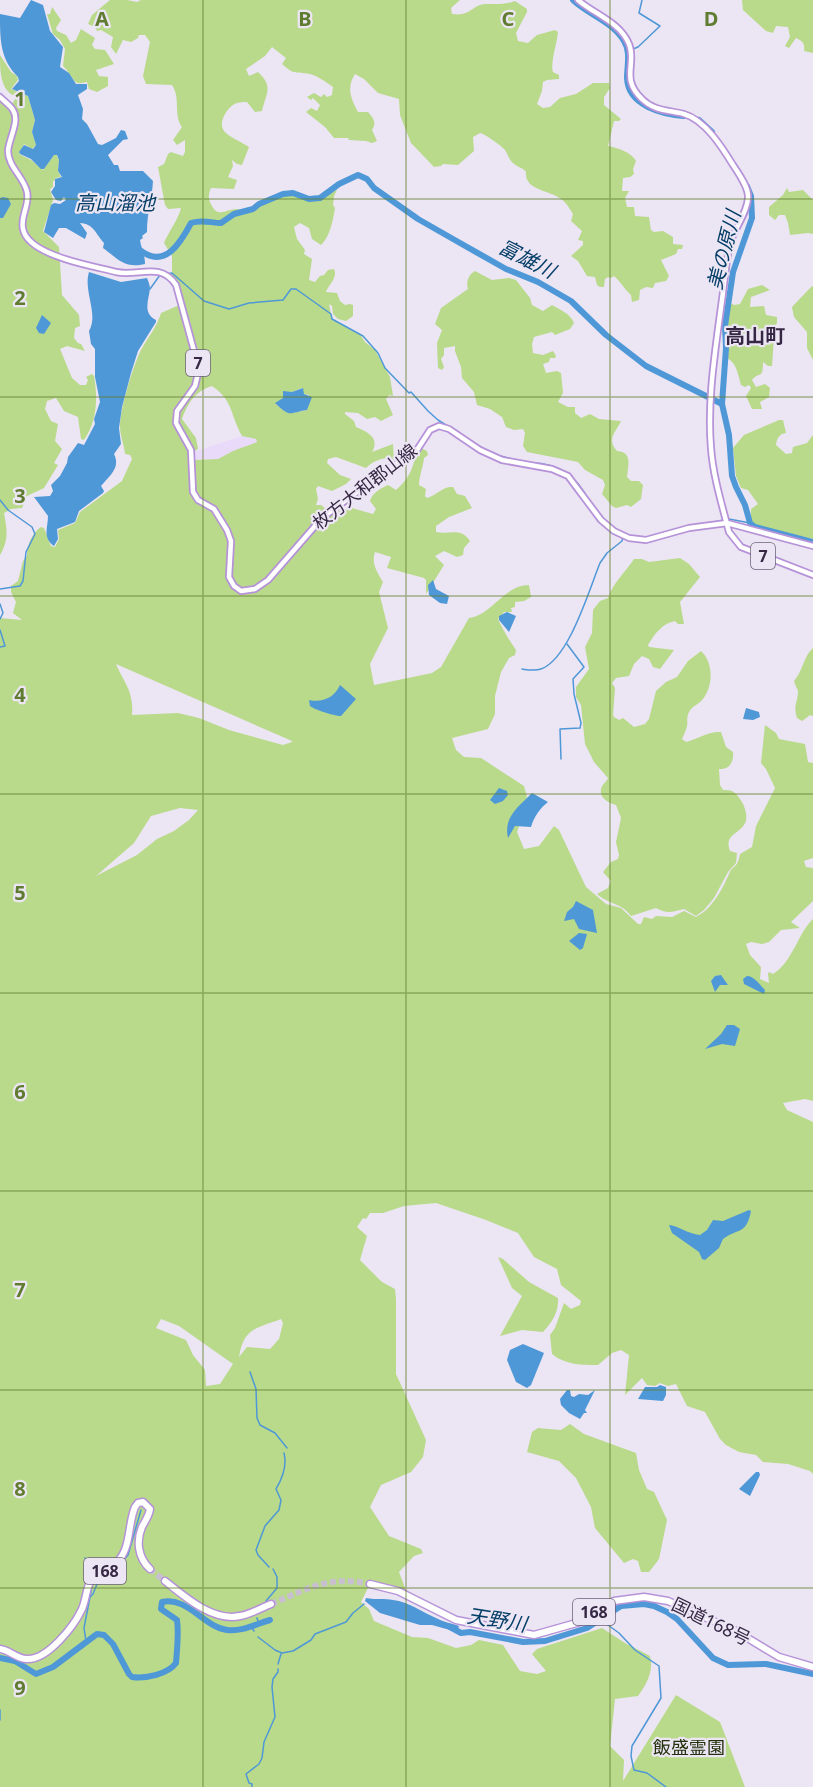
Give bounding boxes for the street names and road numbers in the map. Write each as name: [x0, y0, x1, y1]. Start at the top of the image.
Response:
road number: 7: [186, 350, 210, 376]
street label: 枚方大和郡山線: [307, 438, 421, 534]
road number: 7: [751, 543, 775, 569]
road number: 168: [84, 1558, 126, 1584]
street label: 国道168号: [668, 1592, 755, 1650]
road number: 168: [573, 1599, 615, 1625]

